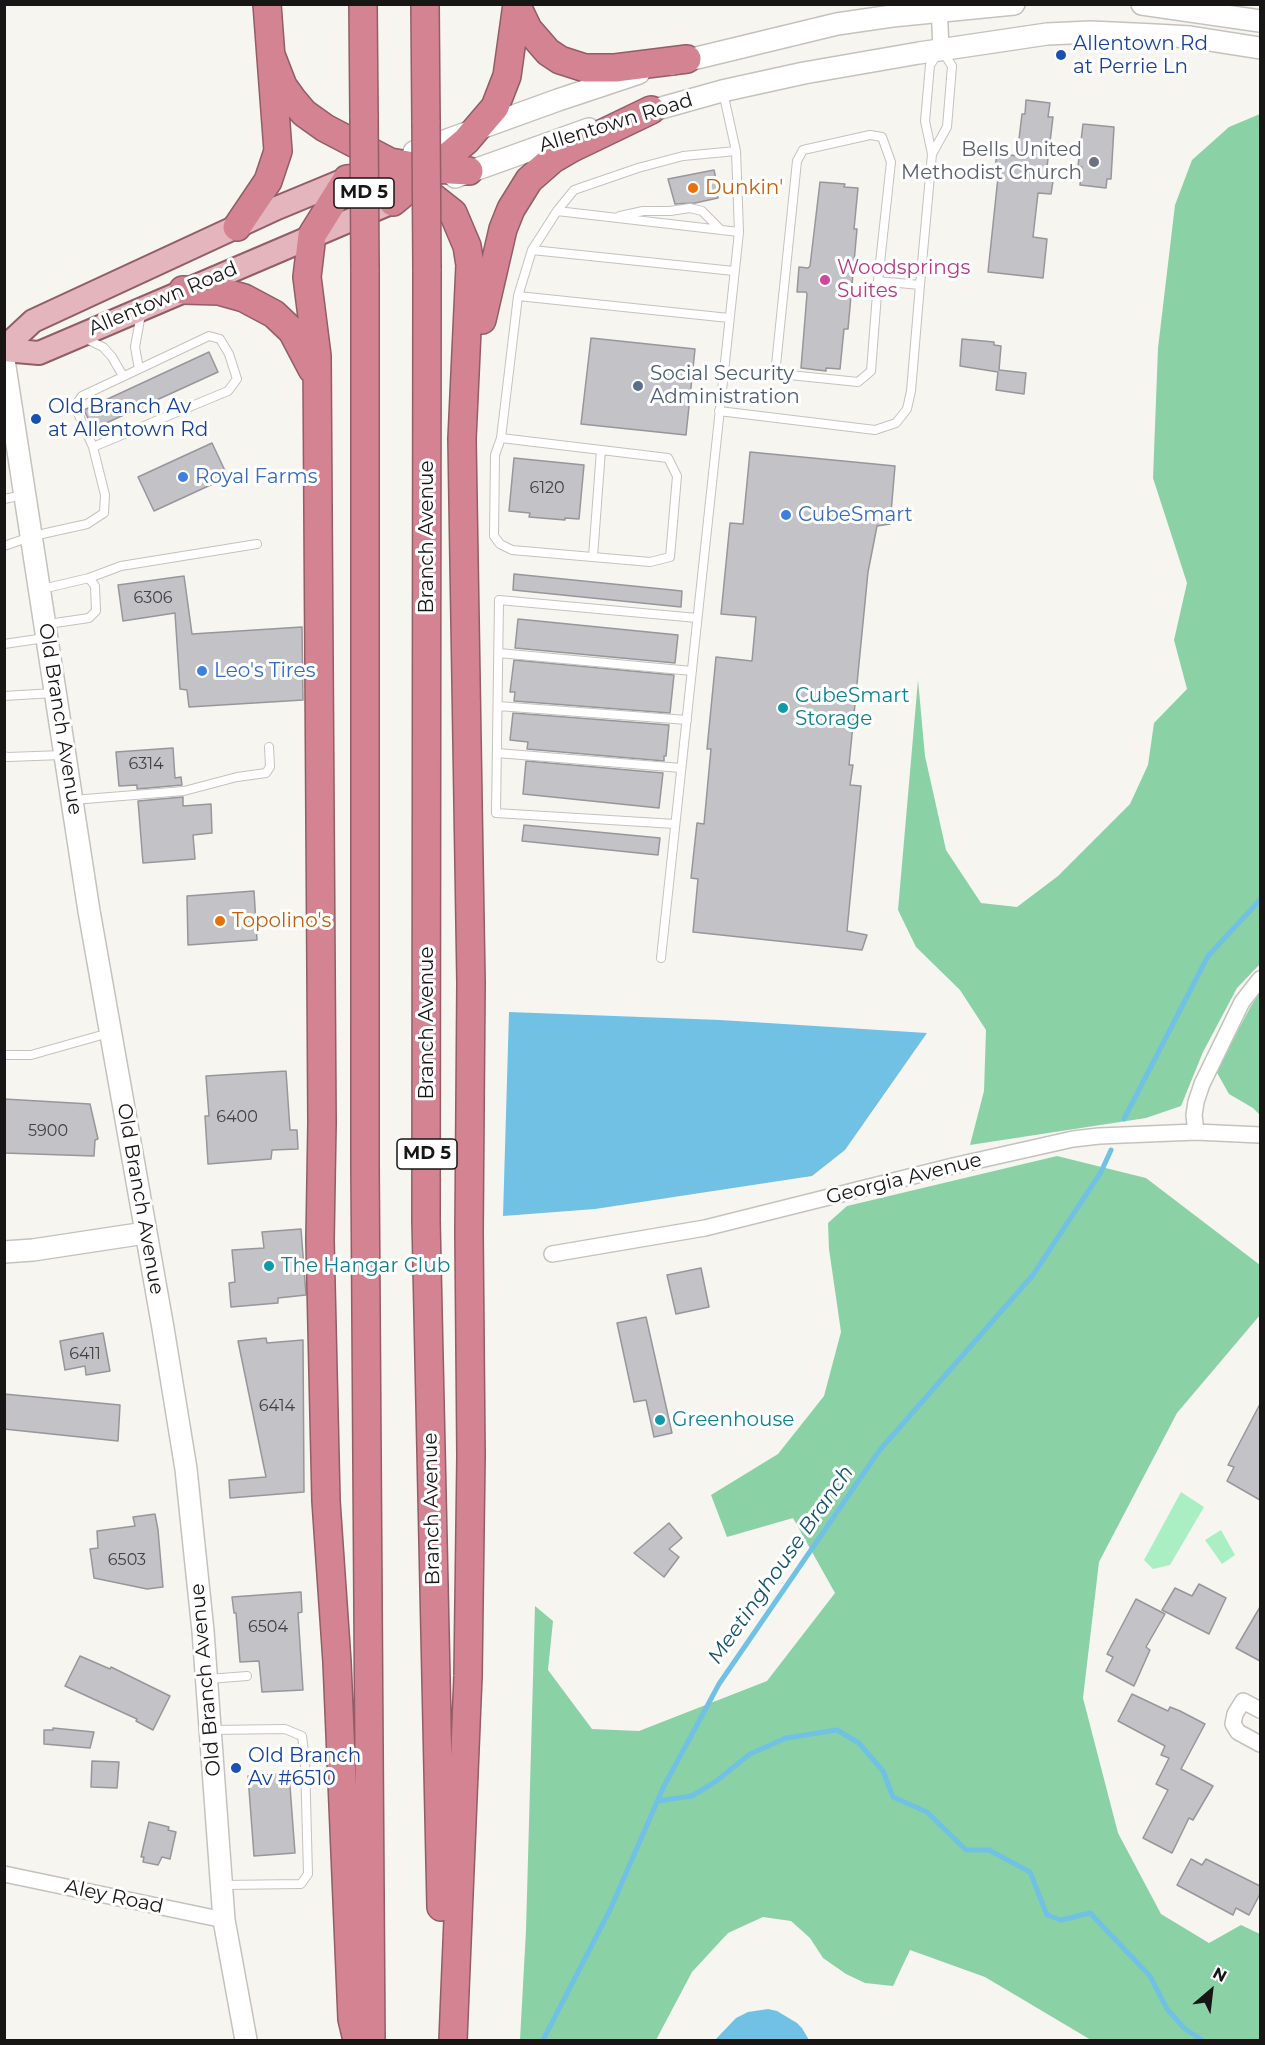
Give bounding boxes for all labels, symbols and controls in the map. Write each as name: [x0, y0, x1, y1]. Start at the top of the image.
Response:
place label: Allentown Rd at Perrie Ln: [1073, 32, 1208, 79]
marker: Allentown Rd at Perrie Ln: [1054, 48, 1068, 62]
street label: Allentown Road: [536, 88, 696, 158]
place label: Bells United Methodist Church: [901, 138, 1082, 185]
marker: Bells United Methodist Church: [1087, 155, 1101, 169]
place label: Dunkin': [705, 176, 783, 200]
road number: MD 5: [334, 178, 394, 208]
marker: Dunkin': [686, 181, 700, 195]
place label: Woodsprings Suites: [837, 256, 970, 303]
street label: Allentown Road: [85, 257, 241, 341]
marker: Woodsprings Suites: [818, 273, 832, 287]
place label: Social Security Administration: [650, 362, 800, 409]
marker: Social Security Administration: [631, 379, 645, 393]
place label: Old Branch Av at Allentown Rd: [48, 395, 208, 442]
marker: Old Branch Av at Allentown Rd: [29, 412, 43, 426]
street label: Branch Avenue: [415, 461, 439, 613]
place label: Royal Farms: [195, 465, 317, 489]
marker: Royal Farms: [176, 470, 190, 484]
house number: 6120: [529, 478, 565, 498]
place label: CubeSmart: [798, 503, 913, 527]
marker: CubeSmart: [779, 508, 793, 522]
house number: 6306: [133, 588, 173, 608]
street label: Old Branch Avenue: [33, 621, 87, 817]
place label: Leo's Tires: [214, 659, 315, 683]
marker: Leo's Tires: [195, 664, 209, 678]
place label: CubeSmart Storage: [795, 684, 910, 731]
marker: CubeSmart Storage: [776, 701, 790, 715]
house number: 6314: [128, 754, 164, 774]
place label: Topolino's: [232, 909, 331, 933]
marker: Topolino's: [213, 914, 227, 928]
street label: Branch Avenue: [415, 947, 439, 1099]
street label: Old Branch Avenue: [111, 1101, 169, 1297]
house number: 6400: [216, 1107, 258, 1127]
house number: 5900: [28, 1121, 68, 1141]
road number: MD 5: [397, 1139, 457, 1169]
street label: Georgia Avenue: [824, 1148, 984, 1210]
place label: The Hangar Club: [281, 1254, 450, 1278]
marker: The Hangar Club: [262, 1259, 276, 1273]
house number: 6411: [69, 1344, 101, 1364]
house number: 6414: [259, 1396, 295, 1416]
place label: Greenhouse: [672, 1408, 794, 1432]
marker: Greenhouse: [653, 1413, 667, 1427]
street label: Branch Avenue: [419, 1432, 445, 1586]
water label: Meetinghouse Branch: [703, 1461, 859, 1669]
house number: 6503: [108, 1550, 146, 1570]
street label: Old Branch Avenue: [186, 1582, 226, 1778]
house number: 6504: [248, 1617, 288, 1637]
place label: Old Branch Av #6510: [248, 1744, 361, 1791]
marker: Old Branch Av #6510: [229, 1761, 243, 1775]
street label: Aley Road: [63, 1875, 165, 1919]
north arrow: [1181, 1961, 1241, 2021]
text: N: [1210, 1963, 1230, 1986]

